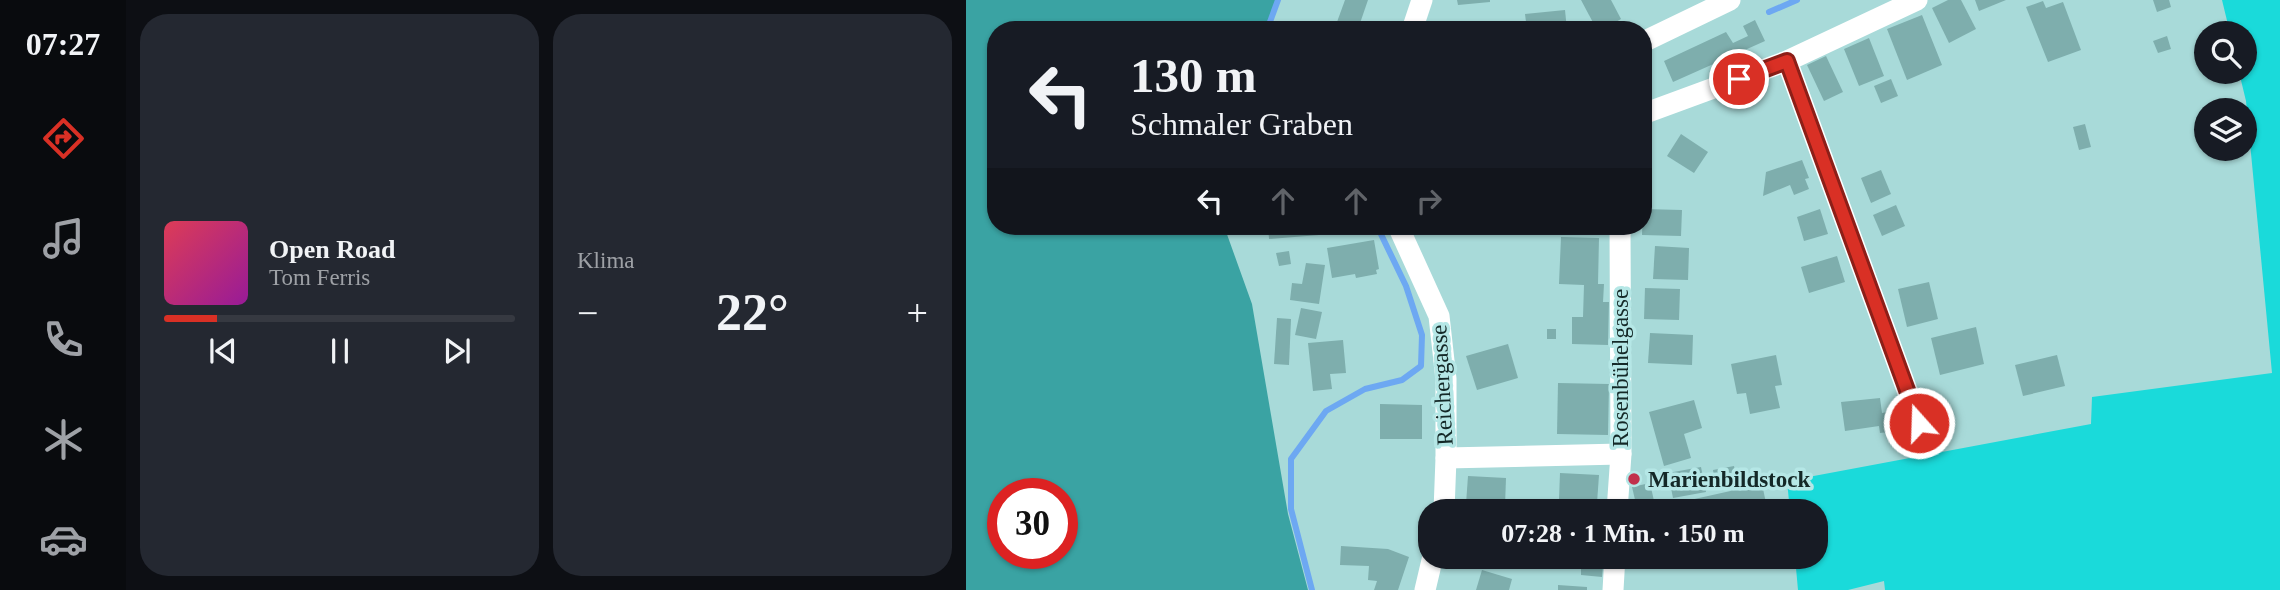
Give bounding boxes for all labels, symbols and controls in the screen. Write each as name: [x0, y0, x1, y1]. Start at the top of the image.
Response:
map controls: [2194, 21, 2257, 161]
button: search: [2194, 21, 2257, 84]
text: 07:27: [26, 26, 100, 62]
text: 130 m: [1130, 48, 1257, 103]
icon: left: [1015, 49, 1106, 140]
pin: [1709, 49, 1769, 109]
icon: arrive: [1720, 60, 1758, 98]
button: layers: [2194, 98, 2257, 161]
text: Schmaler Graben: [1130, 106, 1353, 142]
icon: directions: [39, 114, 88, 163]
icon: left: [1191, 182, 1229, 220]
icon: ahead: [1264, 182, 1302, 220]
icon: ahead: [1337, 182, 1375, 220]
icon: right: [1410, 182, 1448, 220]
icon: music: [39, 214, 88, 263]
text: Open Road: [269, 235, 395, 264]
text: Klima: [577, 248, 635, 273]
text: Tom Ferris: [269, 265, 370, 290]
text: 22°: [716, 284, 789, 341]
street label: Rosenbühelgasse: [1608, 289, 1633, 447]
text: −: [577, 292, 598, 334]
text: +: [907, 292, 928, 334]
icon: phone: [39, 315, 88, 364]
street label: Reichergasse: [1426, 324, 1458, 446]
icon: previous: [204, 332, 242, 370]
icon: pause: [321, 332, 359, 370]
icon: next: [438, 332, 476, 370]
position arrow: [1882, 386, 1956, 460]
icon: climate: [39, 415, 88, 464]
place label: Marienbildstock: [1648, 467, 1810, 492]
marker: Marienbildstock: [1626, 471, 1642, 487]
speed limit sign: 30: [987, 478, 1078, 569]
icon: car: [39, 515, 88, 564]
text: 07:28 · 1 Min. · 150 m: [1501, 519, 1745, 548]

